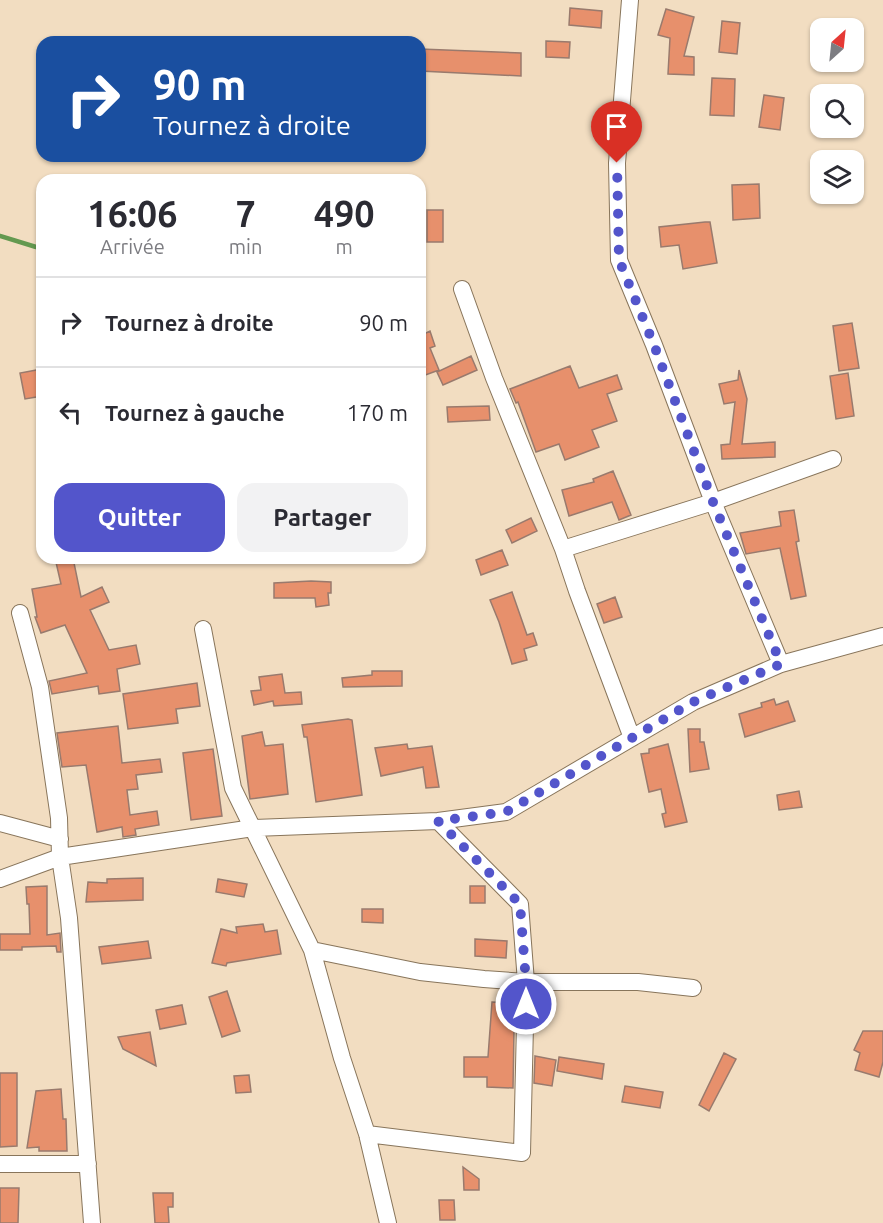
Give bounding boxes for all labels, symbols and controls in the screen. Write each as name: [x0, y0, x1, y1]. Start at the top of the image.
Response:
north arrow: [810, 18, 864, 72]
map controls: [810, 18, 864, 204]
icon: right: [54, 60, 132, 138]
text: 90 m: [153, 61, 247, 108]
button: search: [810, 84, 864, 138]
pin: [591, 101, 642, 163]
text: Tournez à droite: [153, 110, 351, 140]
icon: arrive: [600, 110, 633, 143]
button: layers: [810, 150, 864, 204]
text: 16:06: [87, 193, 177, 234]
text: 7: [235, 193, 256, 234]
text: 490: [314, 193, 375, 234]
text: Arrivée: [100, 235, 165, 258]
text: min: [229, 235, 262, 258]
text: m: [336, 235, 353, 258]
icon: right: [54, 306, 87, 339]
text: Tournez à droite: [105, 310, 274, 335]
text: 90 m: [359, 310, 408, 335]
icon: left: [54, 396, 87, 429]
text: Tournez à gauche: [105, 400, 285, 425]
text: 170 m: [347, 400, 408, 425]
button: Quitter: [54, 483, 225, 552]
button: Partager: [237, 483, 408, 552]
position arrow: [494, 972, 558, 1036]

